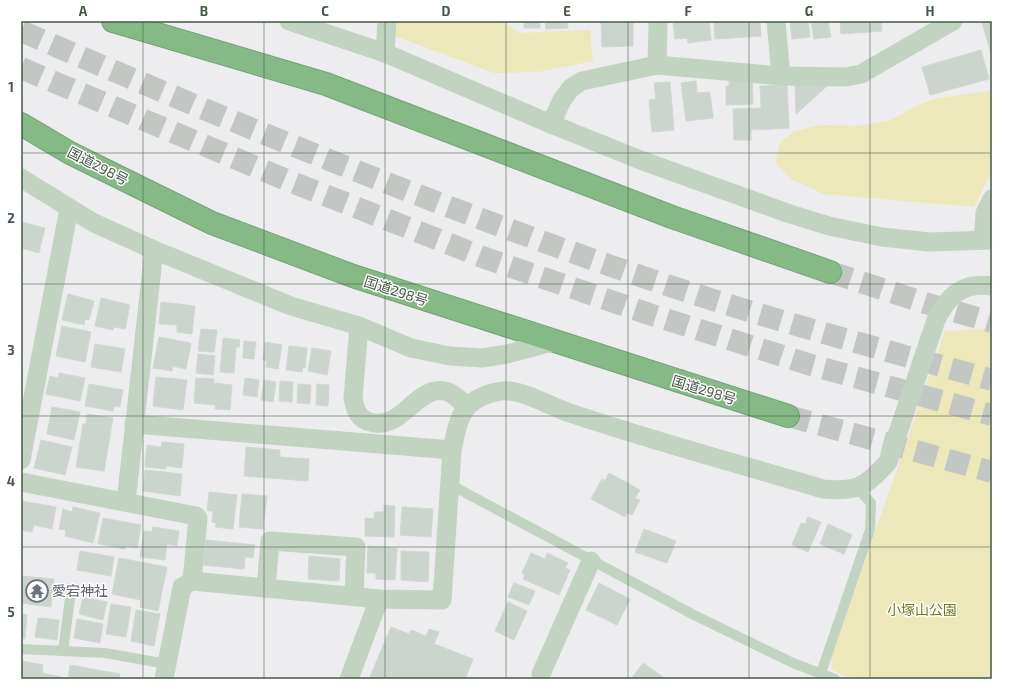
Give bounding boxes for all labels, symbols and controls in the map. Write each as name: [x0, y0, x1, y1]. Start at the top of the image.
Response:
text: A: [79, 3, 88, 19]
text: B: [200, 3, 208, 19]
text: C: [321, 3, 329, 19]
text: D: [442, 3, 451, 19]
text: E: [563, 3, 571, 19]
text: F: [684, 3, 692, 19]
text: G: [805, 3, 813, 19]
text: H: [926, 3, 935, 19]
text: 1: [8, 79, 14, 95]
street label: 国道298号: [65, 143, 132, 188]
text: 2: [7, 210, 15, 226]
street label: 国道298号: [362, 272, 430, 309]
text: 3: [7, 342, 15, 358]
street label: 国道298号: [670, 372, 738, 407]
text: 4: [7, 473, 15, 489]
temple icon: 愛宕神社: [24, 578, 50, 604]
place label: 愛宕神社: [52, 582, 108, 599]
park label: 小塚山公園: [887, 601, 957, 618]
text: 5: [7, 604, 15, 620]

